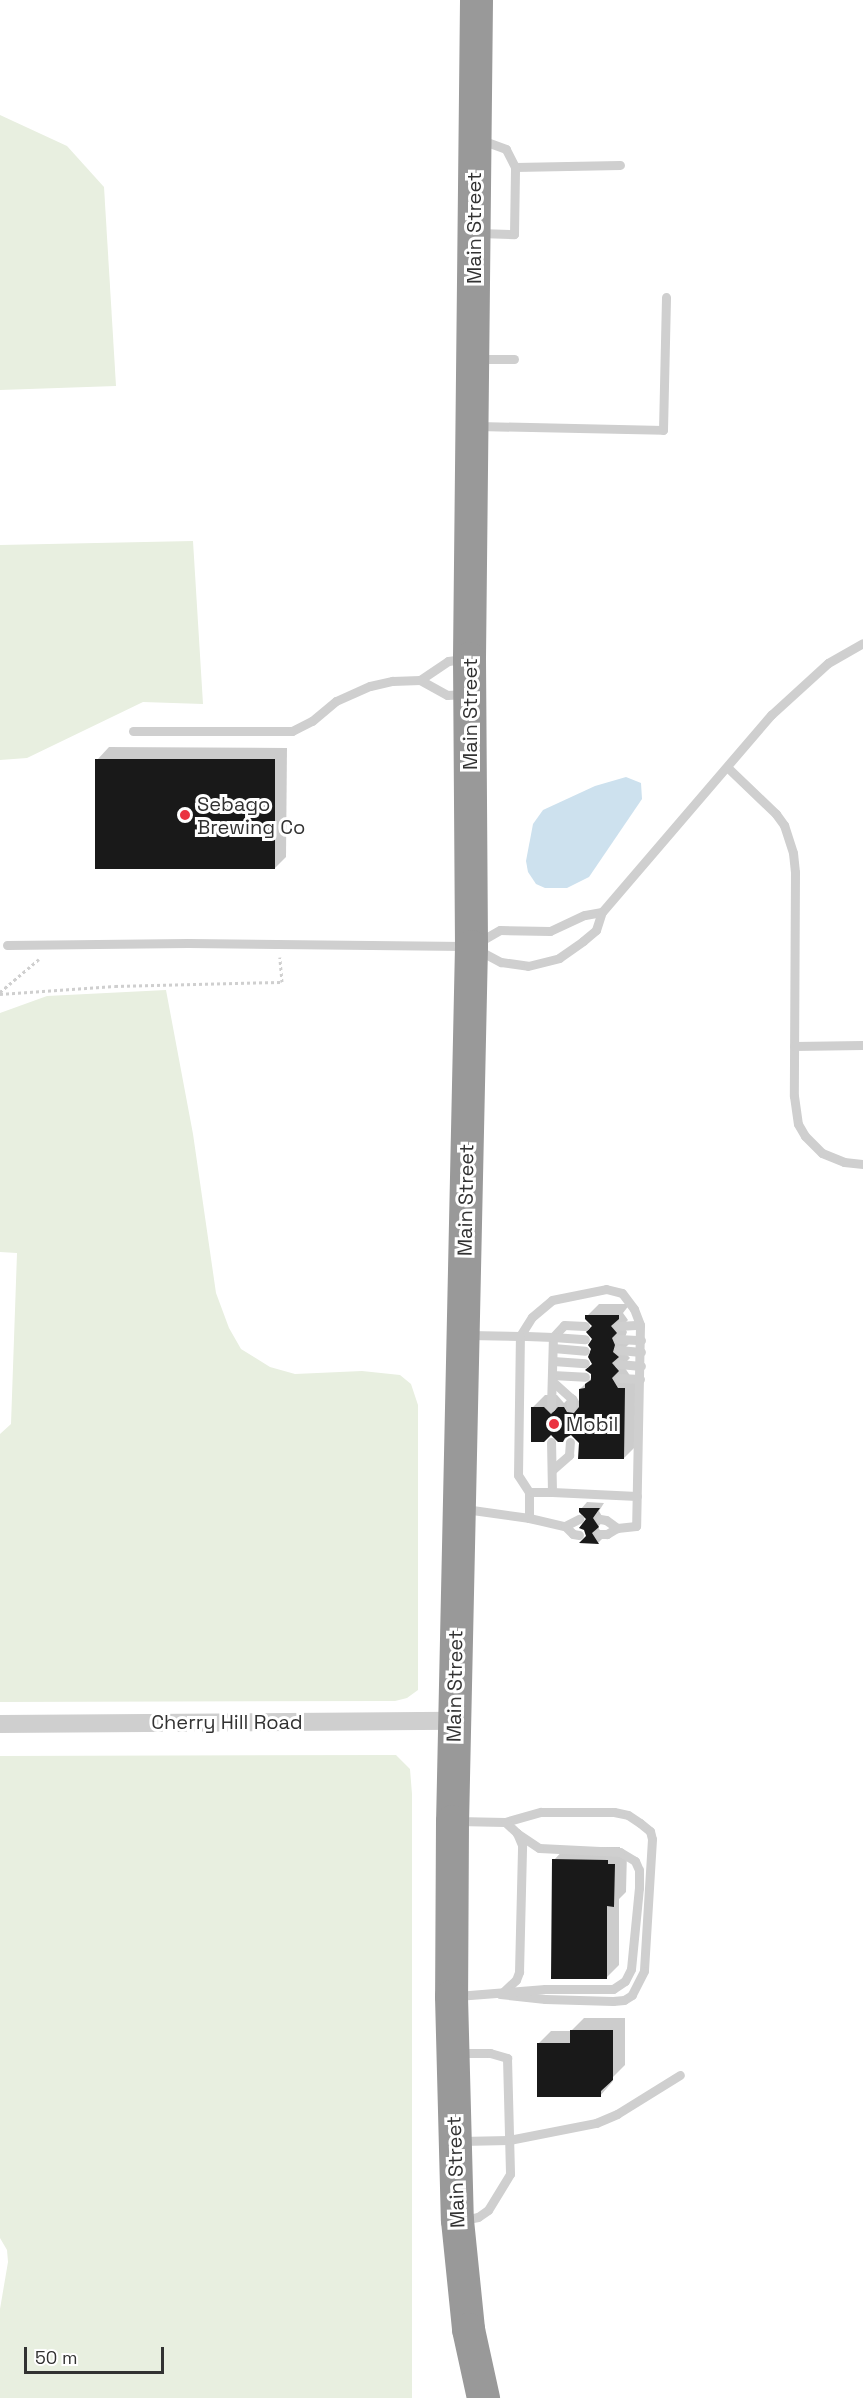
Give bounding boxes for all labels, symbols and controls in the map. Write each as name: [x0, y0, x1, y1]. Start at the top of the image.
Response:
street label: Main Street: [462, 172, 486, 284]
street label: Main Street: [458, 658, 482, 770]
place label: Sebago Brewing Co: [197, 792, 305, 839]
marker: Sebago Brewing Co: [178, 808, 192, 822]
street label: Main Street: [453, 1144, 479, 1256]
place label: Mobil: [566, 1412, 618, 1436]
marker: Mobil: [547, 1417, 561, 1431]
street label: Main Street: [442, 1630, 468, 1742]
street label: Cherry Hill Road: [151, 1710, 303, 1734]
street label: Main Street: [442, 2116, 470, 2228]
scale bar: [27, 2335, 166, 2373]
text: 50 m: [35, 2346, 77, 2369]

